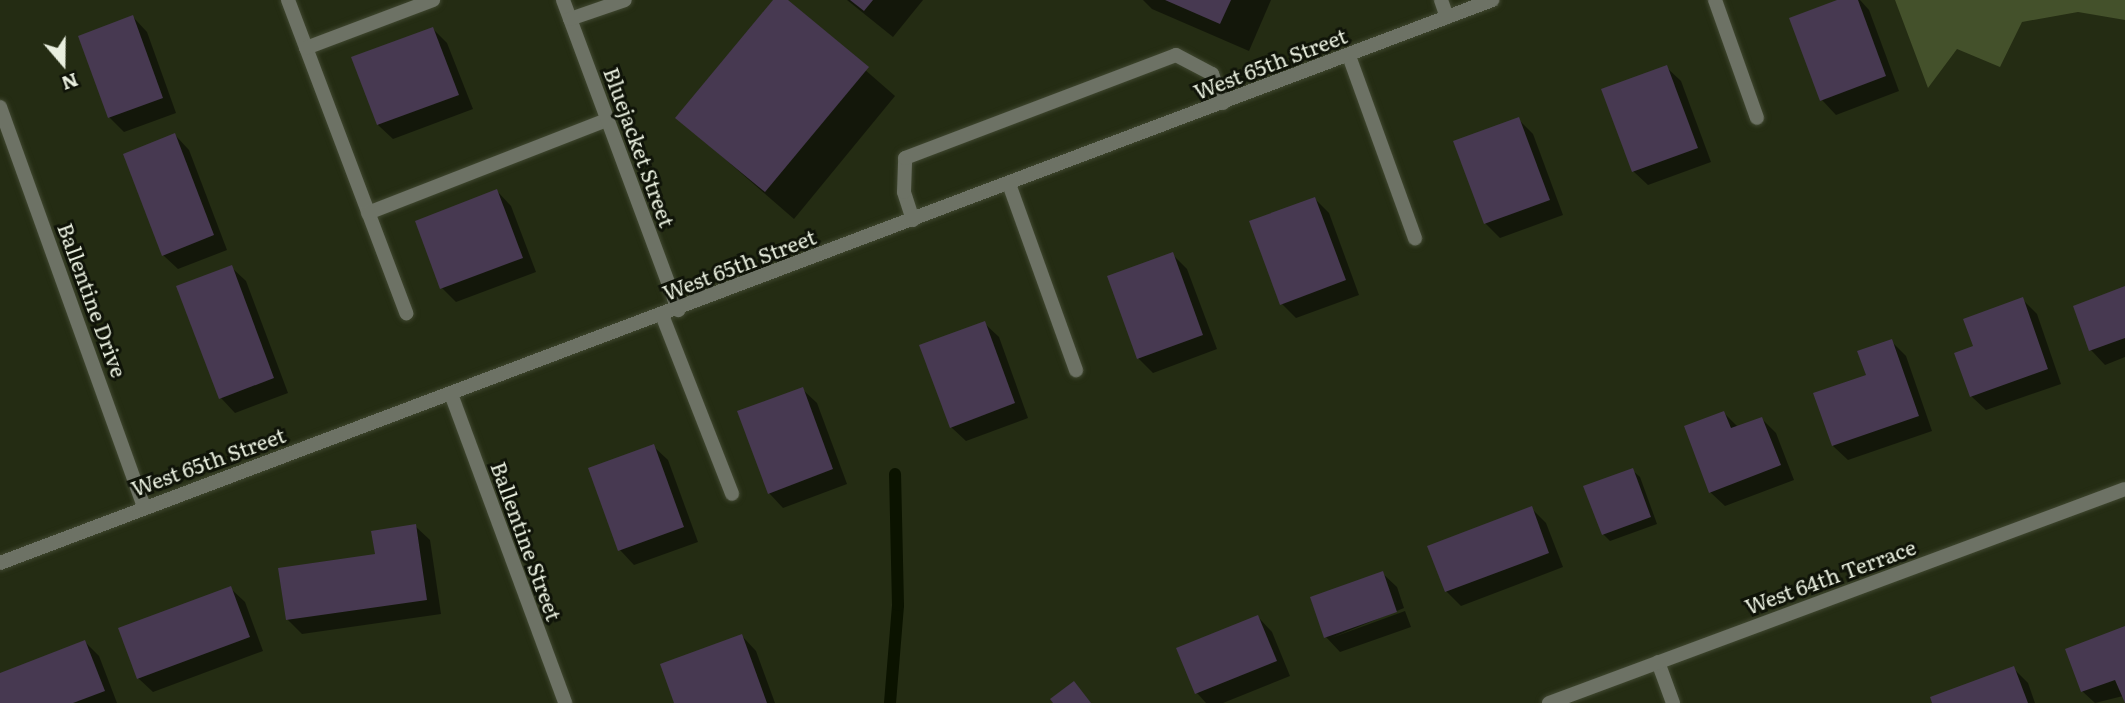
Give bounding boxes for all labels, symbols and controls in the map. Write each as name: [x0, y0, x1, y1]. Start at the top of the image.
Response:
street label: West 65th Street: [1190, 22, 1350, 104]
north arrow: [28, 28, 98, 98]
street label: Bluejacket Street: [599, 64, 681, 230]
text: N: [58, 67, 82, 99]
street label: Ballentine Drive: [53, 219, 133, 381]
street label: West 65th Street: [659, 223, 819, 305]
street label: West 65th Street: [127, 421, 289, 501]
street label: Ballentine Street: [487, 458, 567, 624]
street label: West 64th Terrace: [1741, 533, 1919, 619]

